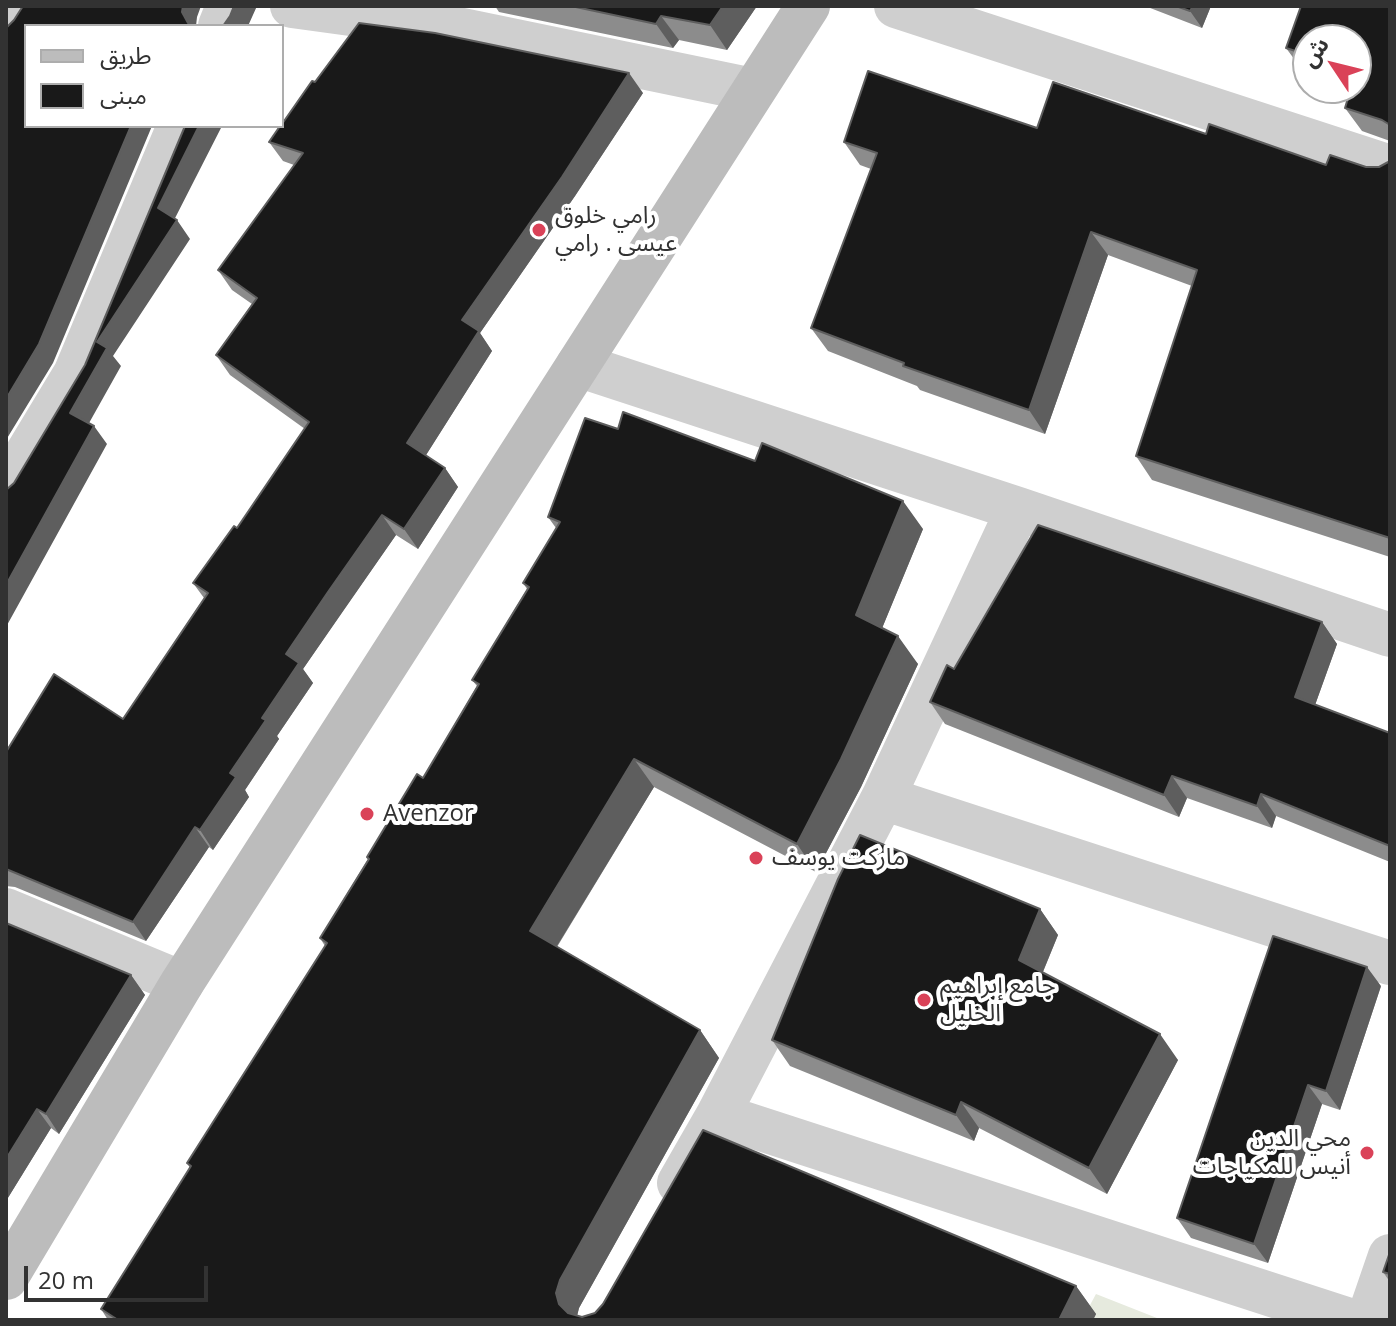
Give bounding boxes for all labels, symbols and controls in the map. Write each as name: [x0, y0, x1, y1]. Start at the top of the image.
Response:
legend: [24, 24, 284, 128]
north arrow: [1292, 24, 1372, 104]
text: ش: [1293, 30, 1335, 72]
text: طريق: [100, 38, 152, 71]
text: مبنى: [100, 78, 147, 111]
place label: رامي خلوق عيسى . رامي: [555, 202, 677, 258]
marker: رامي خلوق عيسى . رامي: [530, 221, 548, 239]
place label: Avenzor: [383, 800, 474, 828]
marker: Avenzor: [358, 805, 376, 823]
place label: ماركت يوسف: [772, 844, 905, 872]
marker: ماركت يوسف: [747, 849, 765, 867]
place label: جامع إبراهيم الخليل: [940, 972, 1056, 1028]
marker: جامع إبراهيم الخليل: [915, 991, 933, 1009]
place label: محي الدين أنيس للمكياجات: [1193, 1125, 1351, 1181]
marker: محي الدين أنيس للمكياجات: [1358, 1144, 1376, 1162]
scale bar: [28, 1250, 212, 1300]
text: 20 m: [38, 1263, 94, 1296]

